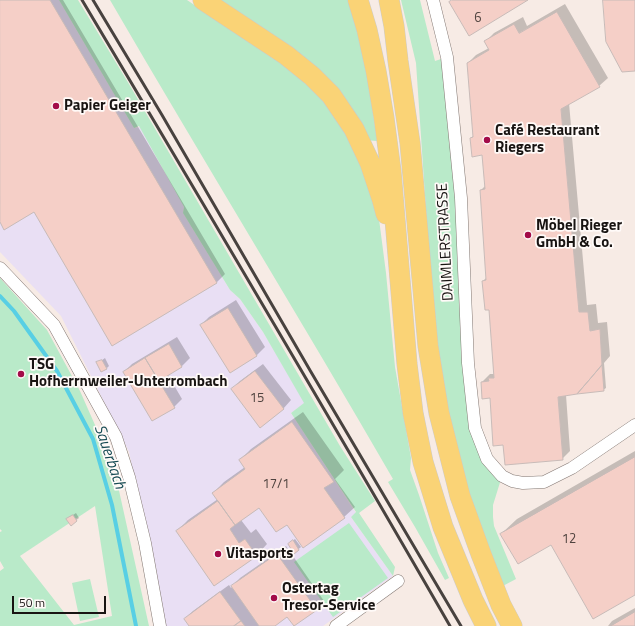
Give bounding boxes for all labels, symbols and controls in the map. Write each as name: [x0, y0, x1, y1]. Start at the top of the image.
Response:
house number: 6: [474, 11, 482, 27]
place label: Papier Geiger: [64, 97, 151, 115]
marker: Papier Geiger: [51, 101, 61, 111]
place label: Café Restaurant Riegers: [495, 122, 599, 157]
marker: Café Restaurant Riegers: [482, 135, 492, 145]
street label: DAIMLERSTRASSE: [434, 183, 458, 301]
place label: Möbel Rieger GmbH & Co.: [536, 217, 622, 252]
marker: Möbel Rieger GmbH & Co.: [523, 230, 533, 240]
place label: TSG Hofherrnweiler-Unterrombach: [29, 356, 228, 391]
marker: TSG Hofherrnweiler-Unterrombach: [16, 369, 26, 379]
house number: 15: [250, 391, 264, 407]
water label: Sauerbach: [89, 422, 129, 492]
house number: 17/1: [262, 477, 290, 493]
house number: 12: [562, 532, 576, 548]
place label: Vitasports: [226, 545, 293, 563]
marker: Vitasports: [213, 549, 223, 559]
place label: Ostertag Tresor-Service: [282, 580, 375, 615]
scale bar: [14, 588, 108, 614]
text: 50 m: [19, 593, 45, 612]
marker: Ostertag Tresor-Service: [269, 593, 279, 603]

